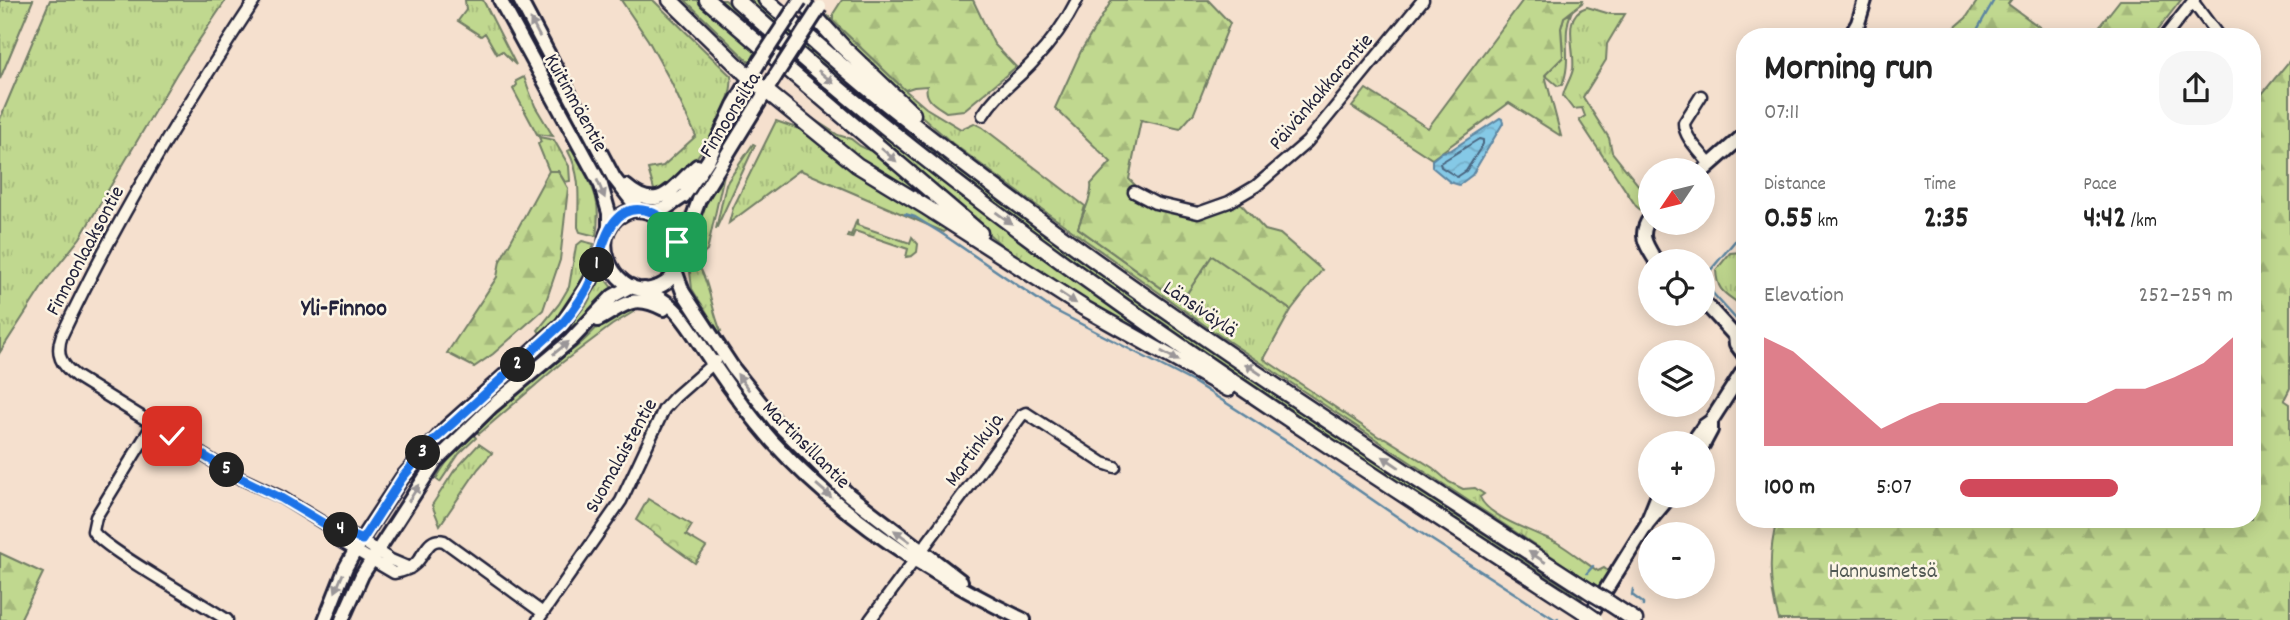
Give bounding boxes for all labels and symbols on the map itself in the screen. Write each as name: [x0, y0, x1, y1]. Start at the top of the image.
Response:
one-way arrow: [529, 18, 541, 38]
street label: Päivänkakkarantie: [1263, 28, 1382, 158]
street label: Kuitinmäentie: [535, 49, 614, 158]
street label: Finnoonsilta: [693, 66, 770, 164]
one-way arrow: [817, 69, 835, 84]
one-way arrow: [881, 147, 898, 162]
north arrow: [1638, 158, 1715, 234]
one-way arrow: [595, 179, 607, 199]
street label: Finnoonlaaksontie: [40, 181, 133, 322]
one-way arrow: [995, 211, 1013, 225]
pin: [647, 212, 707, 272]
pin: 1: [580, 247, 614, 282]
street label: Länsiväylä: [1156, 274, 1243, 347]
one-way arrow: [1059, 291, 1078, 304]
district label: Yli-Finnoo: [300, 293, 387, 327]
one-way arrow: [552, 341, 570, 356]
pin: 2: [500, 348, 536, 382]
one-way arrow: [1160, 349, 1180, 361]
one-way arrow: [1244, 362, 1262, 376]
one-way arrow: [736, 373, 750, 391]
street label: Suomalaistentie: [579, 394, 667, 519]
street label: Martinsillantie: [754, 395, 856, 497]
pin: [142, 406, 202, 466]
street label: Martinkuja: [939, 407, 1013, 494]
pin: 3: [406, 435, 440, 470]
pin: 5: [210, 452, 244, 488]
one-way arrow: [1382, 455, 1400, 469]
one-way arrow: [407, 483, 420, 503]
one-way arrow: [815, 483, 832, 498]
pin: 4: [324, 512, 358, 548]
one-way arrow: [893, 529, 911, 543]
one-way arrow: [1527, 551, 1546, 564]
park label: Hannusmetsä: [1829, 558, 1938, 588]
one-way arrow: [334, 573, 345, 594]

